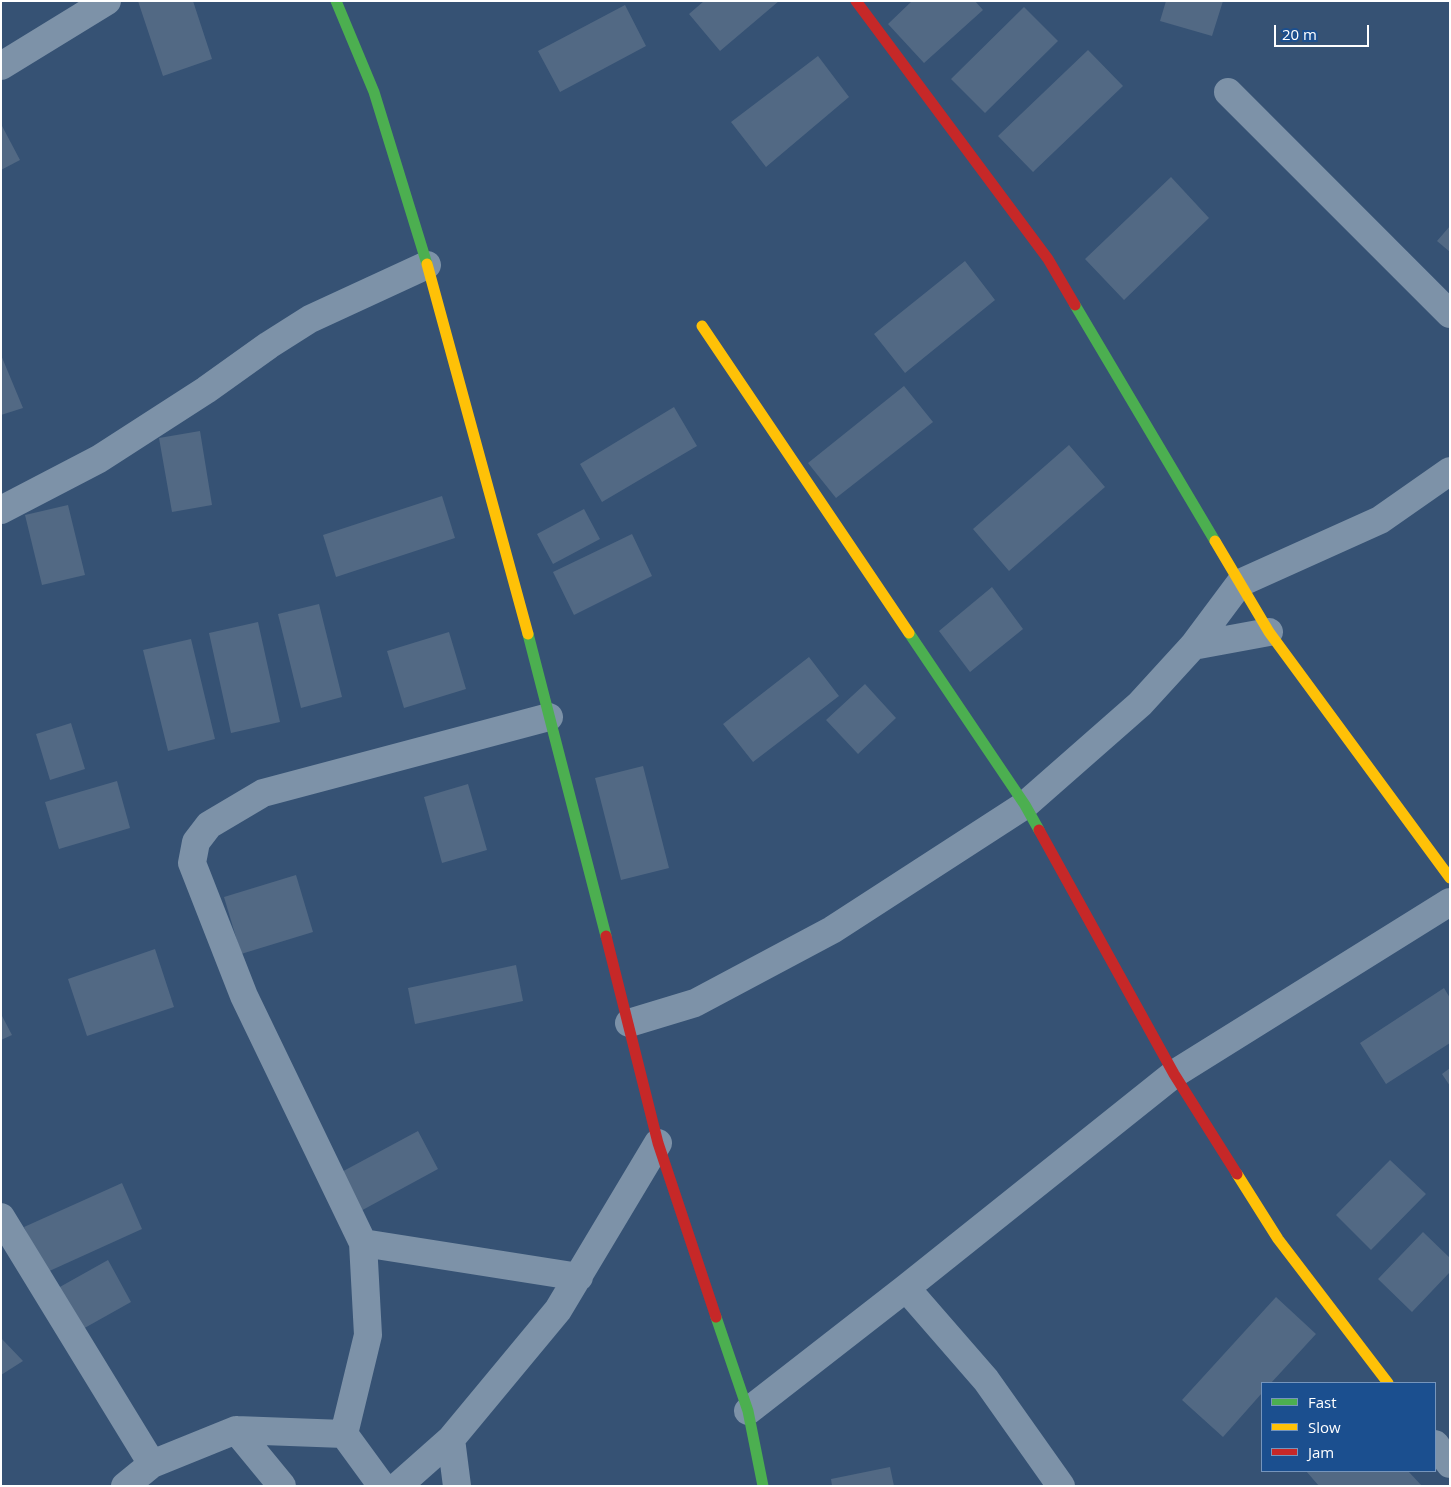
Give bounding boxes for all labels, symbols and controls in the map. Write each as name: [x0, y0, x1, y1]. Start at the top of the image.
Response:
scale bar: [1276, 15, 1371, 47]
text: 20 m: [1282, 24, 1317, 44]
legend: [1261, 1382, 1436, 1472]
text: Fast: [1308, 1392, 1337, 1412]
text: Slow: [1308, 1417, 1341, 1437]
text: Jam: [1308, 1442, 1334, 1462]

